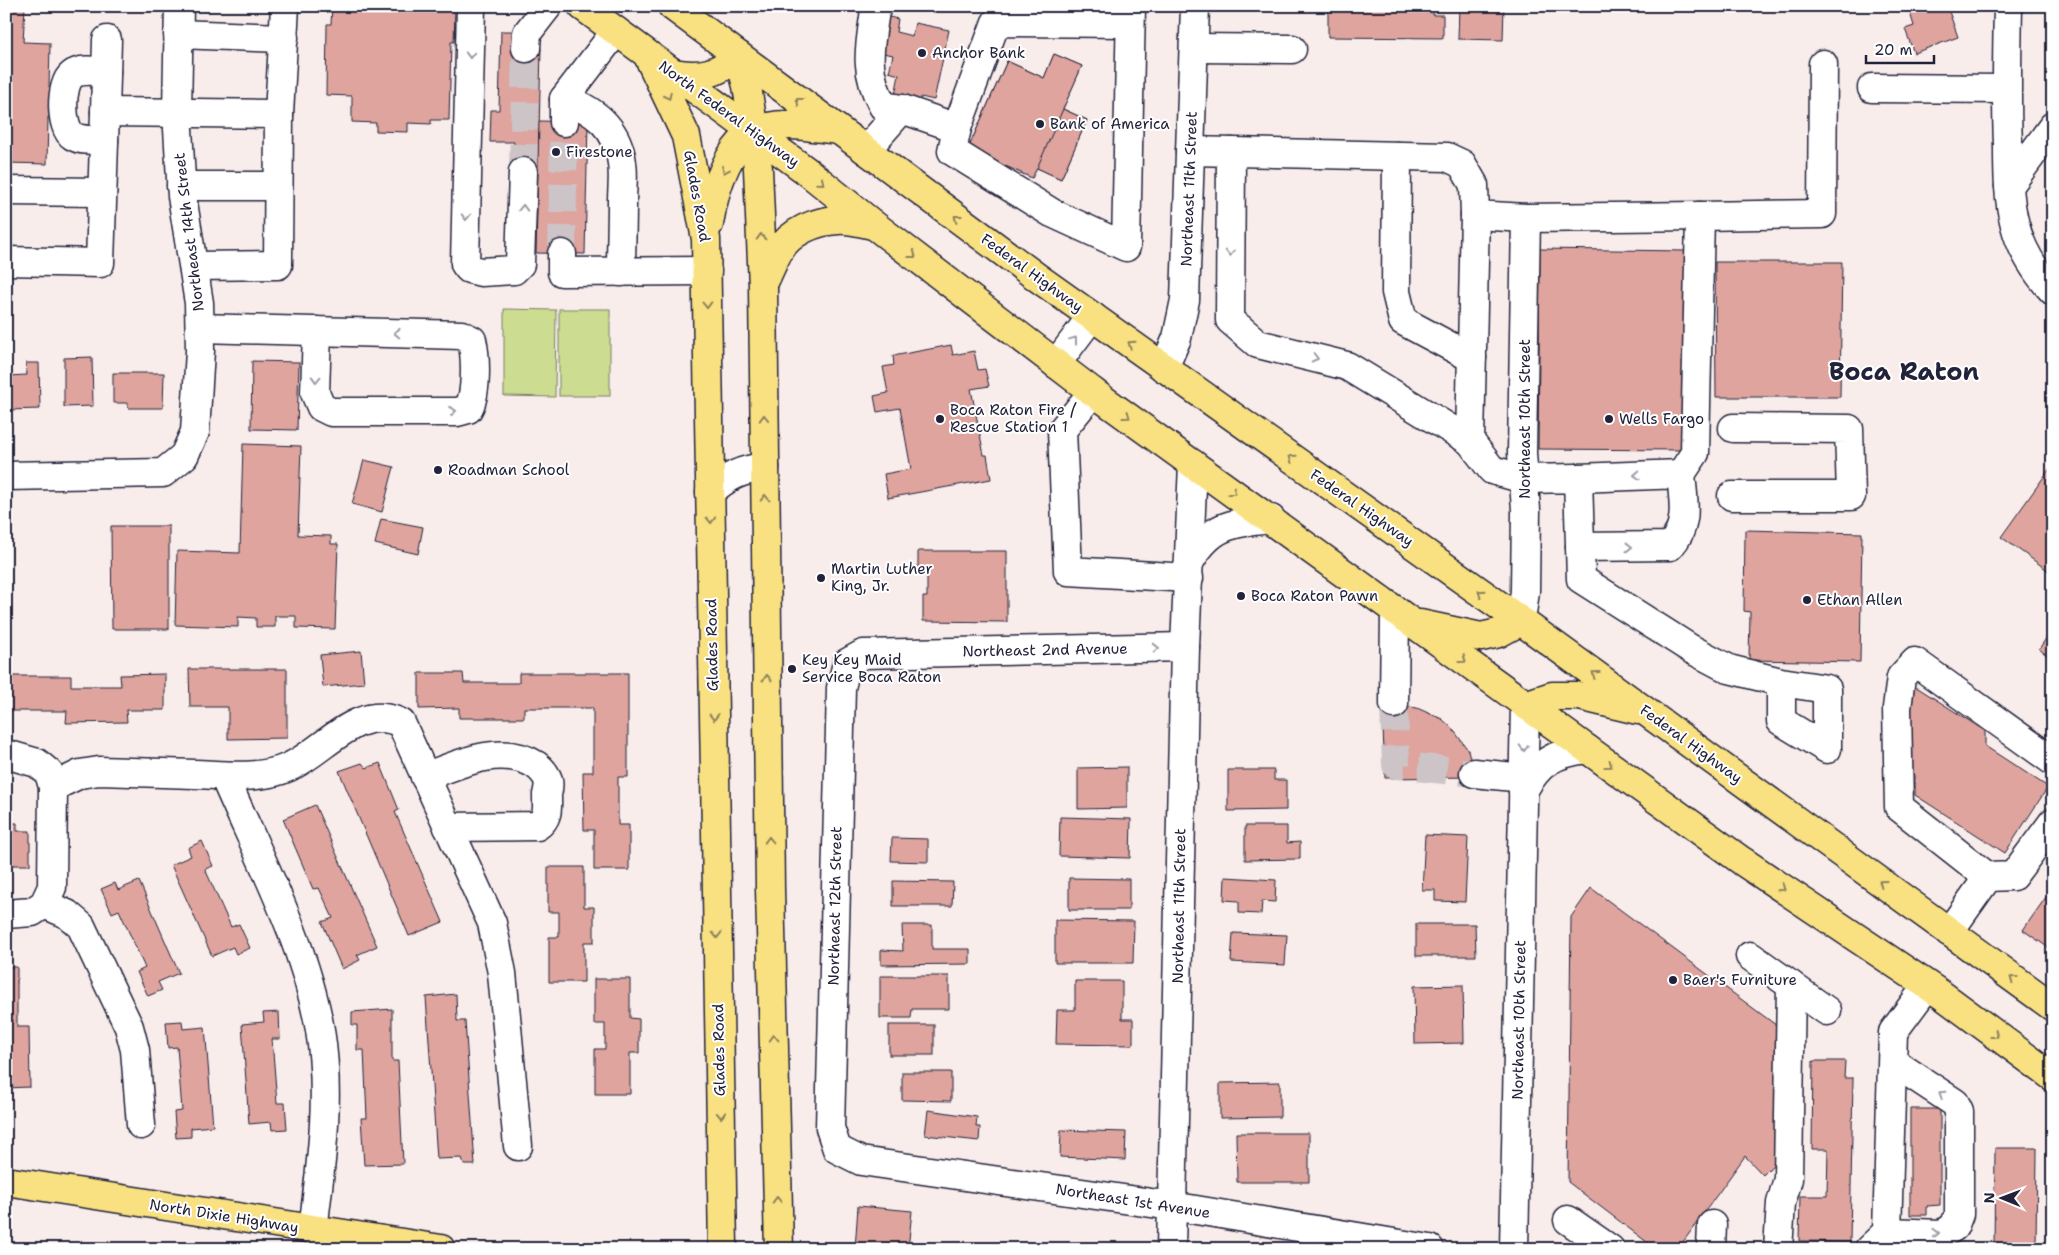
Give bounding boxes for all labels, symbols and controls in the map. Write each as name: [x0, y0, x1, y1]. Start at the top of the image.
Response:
scale bar: [1866, 32, 1934, 64]
text: 20 m: [1874, 40, 1913, 60]
place label: Anchor Bank: [932, 43, 1025, 63]
marker: Anchor Bank: [916, 47, 928, 59]
one-way arrow: [465, 52, 475, 59]
street label: North Federal Highway: [654, 56, 804, 172]
one-way arrow: [662, 91, 672, 100]
one-way arrow: [796, 98, 805, 106]
street label: Northeast 11th Street: [1176, 111, 1202, 267]
place label: Bank of America: [1050, 114, 1170, 134]
marker: Bank of America: [1034, 118, 1046, 130]
place label: Firestone: [566, 142, 633, 162]
marker: Firestone: [550, 146, 562, 158]
street label: Glades Road: [679, 149, 715, 244]
street label: Northeast 14th Street: [169, 152, 209, 312]
one-way arrow: [720, 165, 731, 174]
one-way arrow: [815, 177, 824, 185]
one-way arrow: [517, 204, 528, 212]
one-way arrow: [461, 214, 472, 222]
one-way arrow: [953, 215, 963, 224]
street label: Federal Highway: [977, 229, 1087, 317]
one-way arrow: [755, 233, 766, 241]
one-way arrow: [907, 249, 916, 257]
one-way arrow: [1225, 250, 1235, 257]
one-way arrow: [702, 301, 713, 309]
one-way arrow: [392, 328, 400, 338]
one-way arrow: [1068, 336, 1077, 346]
street label: Northeast 10th Street: [1515, 339, 1535, 499]
one-way arrow: [1127, 341, 1137, 350]
one-way arrow: [1311, 352, 1320, 363]
district label: Boca Raton: [1829, 354, 1979, 388]
one-way arrow: [311, 376, 321, 384]
place label: Boca Raton Fire / Rescue Station 1: [950, 400, 1077, 437]
one-way arrow: [450, 406, 458, 417]
place label: Wells Fargo: [1619, 409, 1704, 429]
one-way arrow: [1121, 410, 1131, 419]
marker: Boca Raton Fire / Rescue Station 1: [934, 413, 946, 425]
marker: Wells Fargo: [1603, 413, 1615, 425]
one-way arrow: [759, 414, 769, 422]
one-way arrow: [1288, 455, 1298, 464]
place label: Roadman School: [448, 460, 570, 480]
marker: Roadman School: [432, 464, 444, 476]
street label: Federal Highway: [1306, 465, 1418, 551]
one-way arrow: [1633, 470, 1641, 481]
one-way arrow: [1227, 486, 1237, 495]
one-way arrow: [760, 494, 770, 502]
one-way arrow: [705, 516, 716, 524]
one-way arrow: [1626, 542, 1633, 552]
place label: Martin Luther King, Jr.: [831, 559, 933, 596]
marker: Martin Luther King, Jr.: [815, 572, 827, 584]
place label: Boca Raton Pawn: [1251, 586, 1378, 606]
marker: Boca Raton Pawn: [1235, 590, 1247, 602]
one-way arrow: [1478, 590, 1487, 599]
place label: Ethan Allen: [1817, 590, 1902, 610]
marker: Ethan Allen: [1801, 594, 1813, 606]
street label: Glades Road: [701, 598, 723, 692]
street label: Northeast 2nd Avenue: [962, 639, 1128, 661]
one-way arrow: [1153, 643, 1161, 653]
place label: Key Key Maid Service Boca Raton: [802, 650, 941, 687]
one-way arrow: [1457, 654, 1467, 663]
marker: Key Key Maid Service Boca Raton: [786, 663, 798, 675]
one-way arrow: [1591, 671, 1601, 680]
one-way arrow: [762, 674, 772, 682]
street label: Federal Highway: [1636, 700, 1746, 788]
one-way arrow: [708, 714, 719, 722]
one-way arrow: [1519, 744, 1529, 752]
one-way arrow: [1603, 759, 1613, 768]
street label: Northeast 12th Street: [824, 826, 846, 986]
street label: Northeast 11th Street: [1168, 828, 1190, 984]
one-way arrow: [764, 836, 775, 844]
one-way arrow: [1878, 880, 1888, 889]
one-way arrow: [1777, 882, 1786, 891]
one-way arrow: [712, 932, 722, 940]
street label: Northeast 10th Street: [1508, 940, 1530, 1100]
place label: Baer's Furniture: [1683, 970, 1797, 990]
marker: Baer's Furniture: [1667, 974, 1679, 986]
one-way arrow: [2009, 976, 2019, 985]
street label: Glades Road: [708, 1003, 730, 1097]
one-way arrow: [1989, 1029, 1998, 1037]
one-way arrow: [768, 1033, 779, 1041]
one-way arrow: [1938, 1091, 1947, 1100]
one-way arrow: [715, 1112, 726, 1120]
north arrow: [1976, 1172, 2026, 1222]
street label: Northeast 1st Avenue: [1054, 1179, 1212, 1223]
text: N: [1980, 1192, 1998, 1203]
street label: North Dixie Highway: [148, 1194, 300, 1238]
one-way arrow: [772, 1196, 783, 1204]
one-way arrow: [1932, 1228, 1940, 1238]

